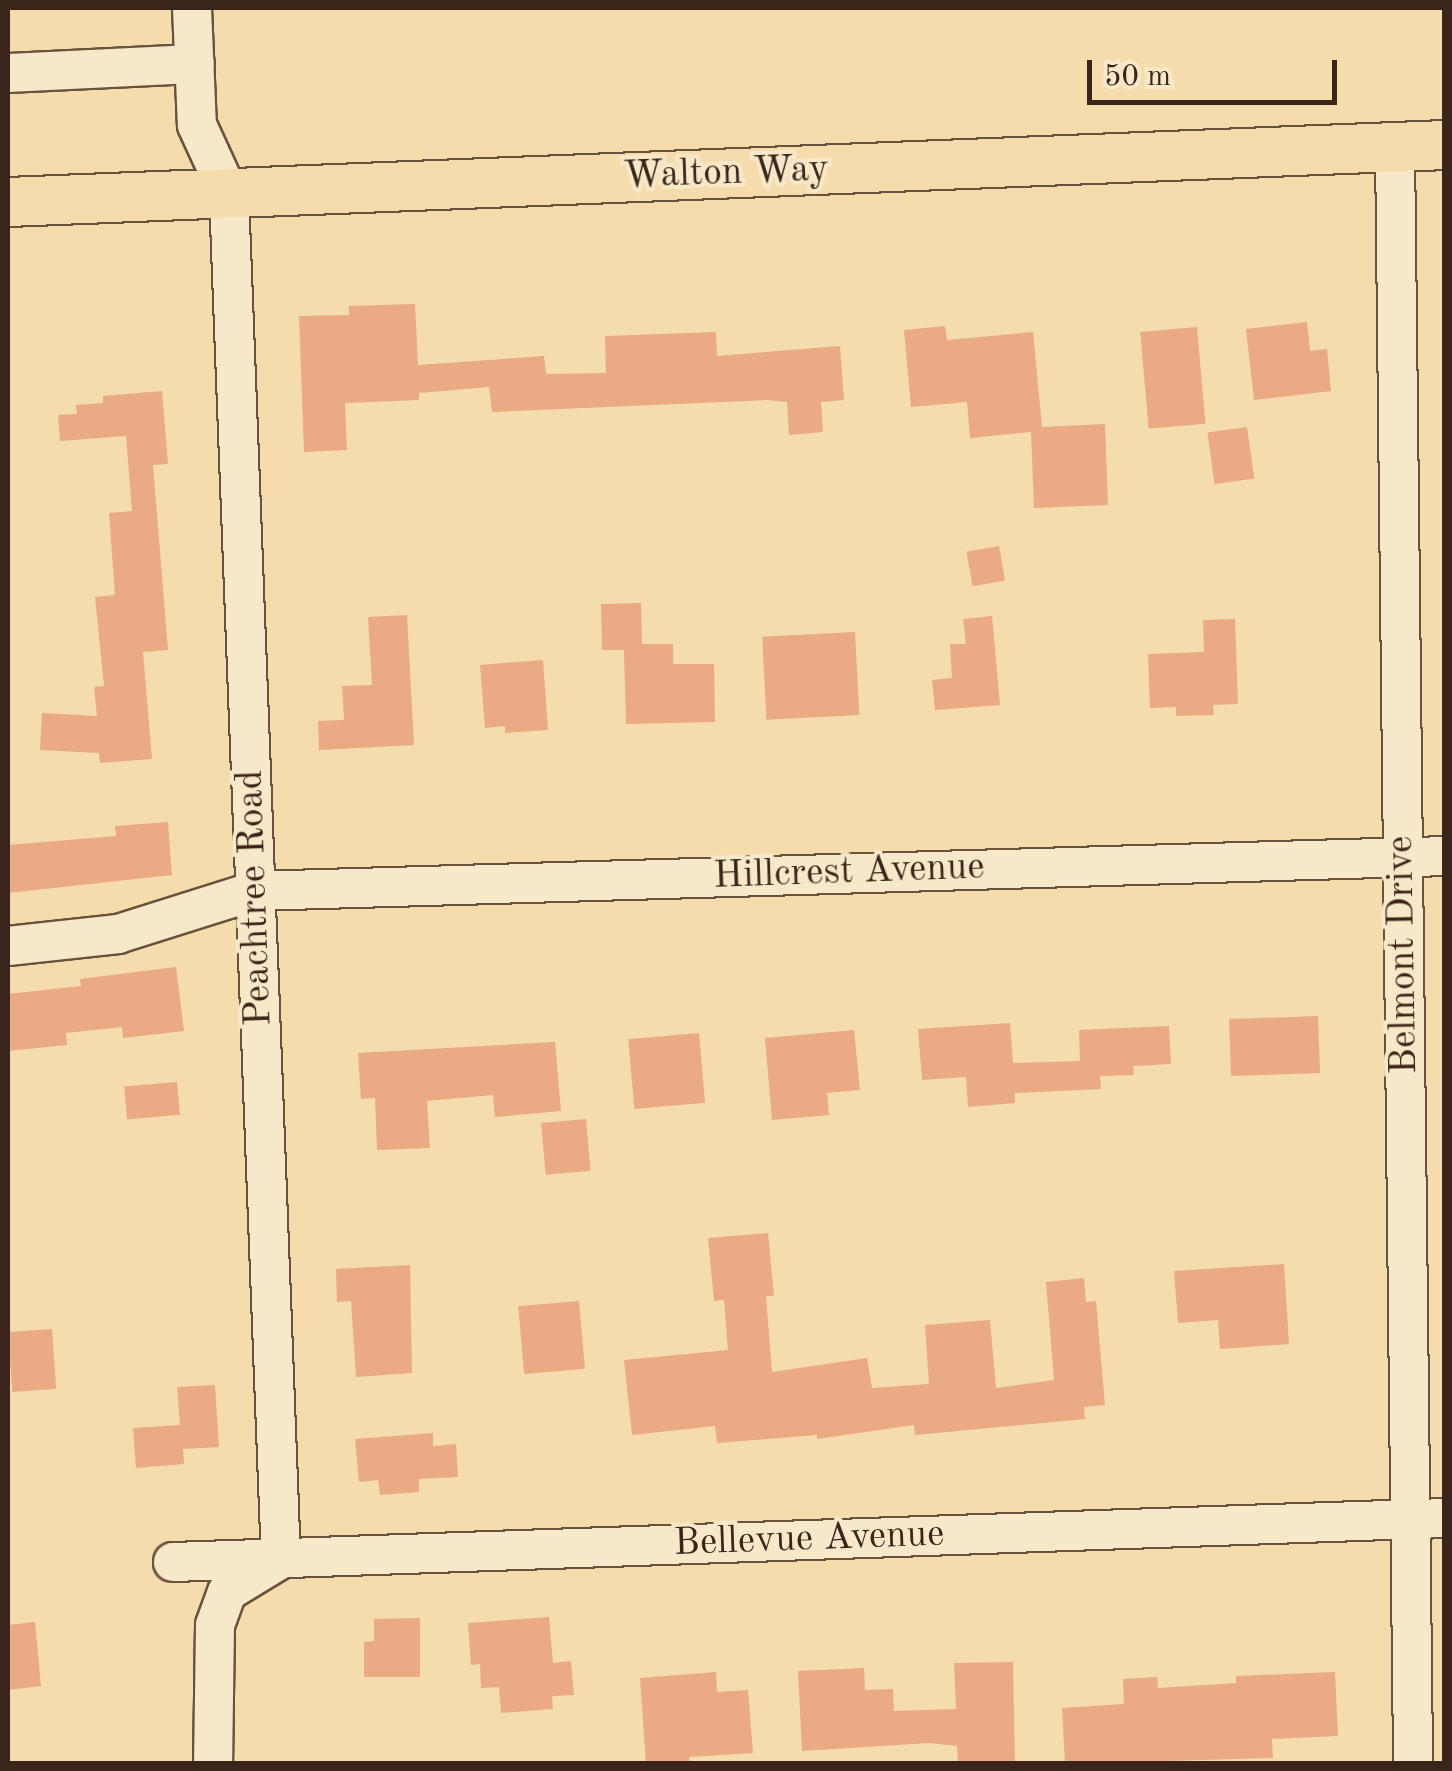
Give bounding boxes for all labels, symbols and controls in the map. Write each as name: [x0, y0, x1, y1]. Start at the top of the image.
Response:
scale bar: [1092, 40, 1342, 102]
text: 50 m: [1104, 62, 1171, 92]
street label: Walton Way: [622, 148, 830, 200]
street label: Peachtree Road: [229, 769, 283, 1027]
street label: Belmont Drive: [1379, 835, 1429, 1075]
street label: Hillcrest Avenue: [713, 845, 985, 901]
street label: Bellevue Avenue: [673, 1512, 945, 1568]

